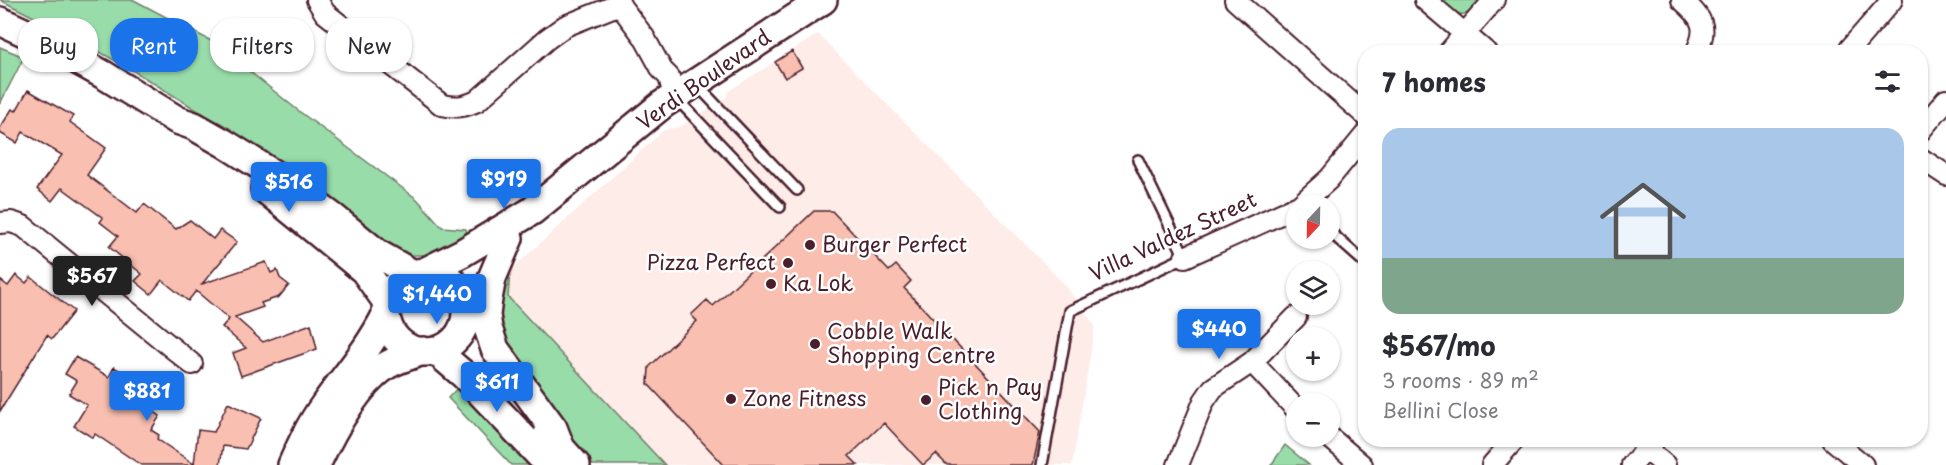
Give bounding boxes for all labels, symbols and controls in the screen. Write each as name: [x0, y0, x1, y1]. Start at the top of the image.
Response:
chip: Buy: [18, 18, 98, 72]
chip: Rent: [110, 18, 198, 72]
chip: Filters: [210, 18, 314, 72]
chip: New: [326, 18, 412, 72]
street label: Verdi Boulevard: [629, 20, 777, 137]
text: 7 homes: [1382, 62, 1486, 101]
icon: filters: [1871, 65, 1904, 98]
pin: $919: [468, 159, 540, 210]
pin: $516: [253, 162, 325, 213]
text: $919: [481, 163, 527, 193]
text: $516: [265, 166, 313, 196]
icon: home: [1589, 167, 1697, 275]
street label: Villa Valdez Street: [1083, 182, 1261, 288]
north arrow: [1286, 195, 1340, 249]
map controls: [1286, 195, 1340, 447]
place label: Burger Perfect: [822, 227, 967, 259]
marker: Burger Perfect: [803, 238, 817, 252]
place label: Pizza Perfect: [647, 245, 776, 277]
pin: $567: [56, 256, 128, 307]
marker: Pizza Perfect: [781, 256, 795, 270]
text: $567: [67, 260, 117, 290]
button: layers: [1286, 261, 1340, 315]
place label: Ka Lok: [783, 266, 854, 298]
pin: $1,440: [388, 274, 486, 325]
marker: Ka Lok: [764, 277, 778, 291]
text: $1,440: [402, 278, 472, 308]
pin: $440: [1183, 309, 1255, 360]
text: $440: [1191, 313, 1247, 343]
place label: Cobble Walk Shopping Centre: [827, 314, 996, 370]
text: $567/mo: [1382, 326, 1495, 365]
button: +: [1286, 327, 1340, 381]
marker: Cobble Walk Shopping Centre: [808, 337, 822, 351]
pin: $611: [461, 362, 533, 413]
text: 3 rooms · 89 m²: [1382, 365, 1539, 395]
text: $611: [475, 366, 519, 396]
place label: Pick n Pay Clothing: [938, 370, 1042, 426]
pin: $881: [111, 371, 183, 422]
text: $881: [123, 375, 171, 405]
place label: Zone Fitness: [743, 381, 867, 413]
marker: Zone Fitness: [724, 392, 738, 406]
marker: Pick n Pay Clothing: [919, 393, 933, 407]
button: −: [1286, 393, 1340, 447]
text: Bellini Close: [1382, 395, 1499, 425]

